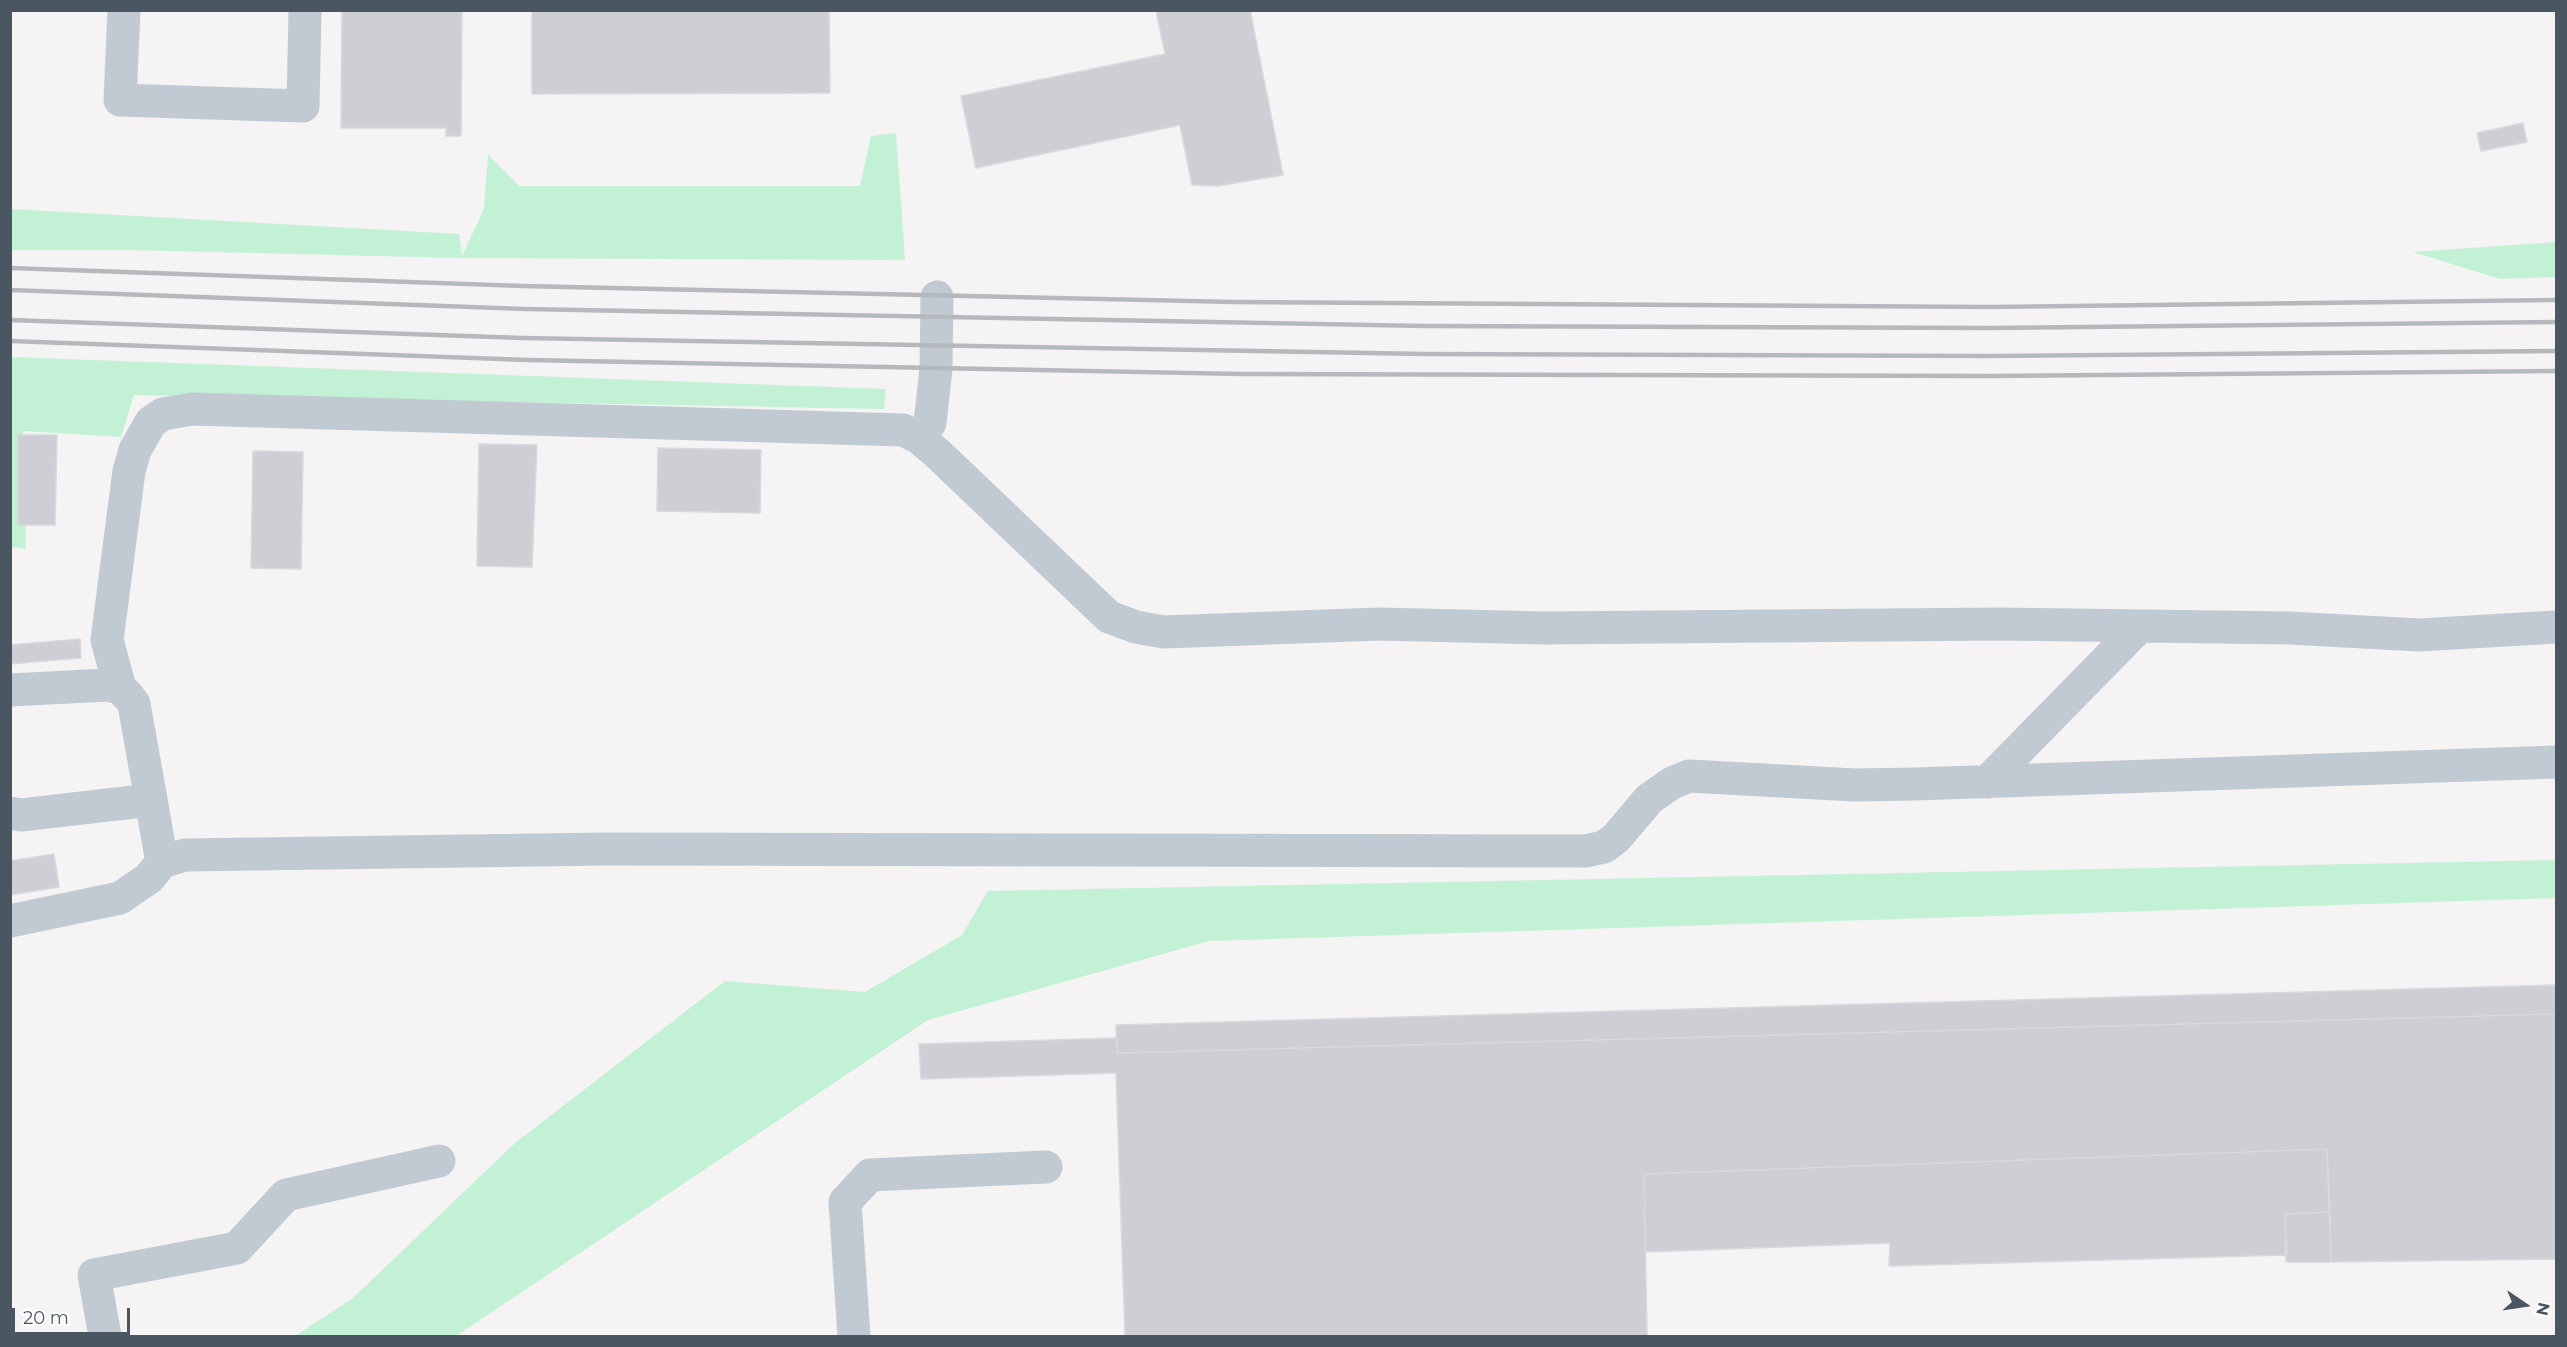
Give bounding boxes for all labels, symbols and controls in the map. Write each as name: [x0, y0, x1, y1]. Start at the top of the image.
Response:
north arrow: [2495, 1275, 2555, 1335]
scale bar: [15, 1296, 134, 1334]
text: N: [2532, 1301, 2554, 1318]
text: 20 m: [23, 1307, 69, 1329]

